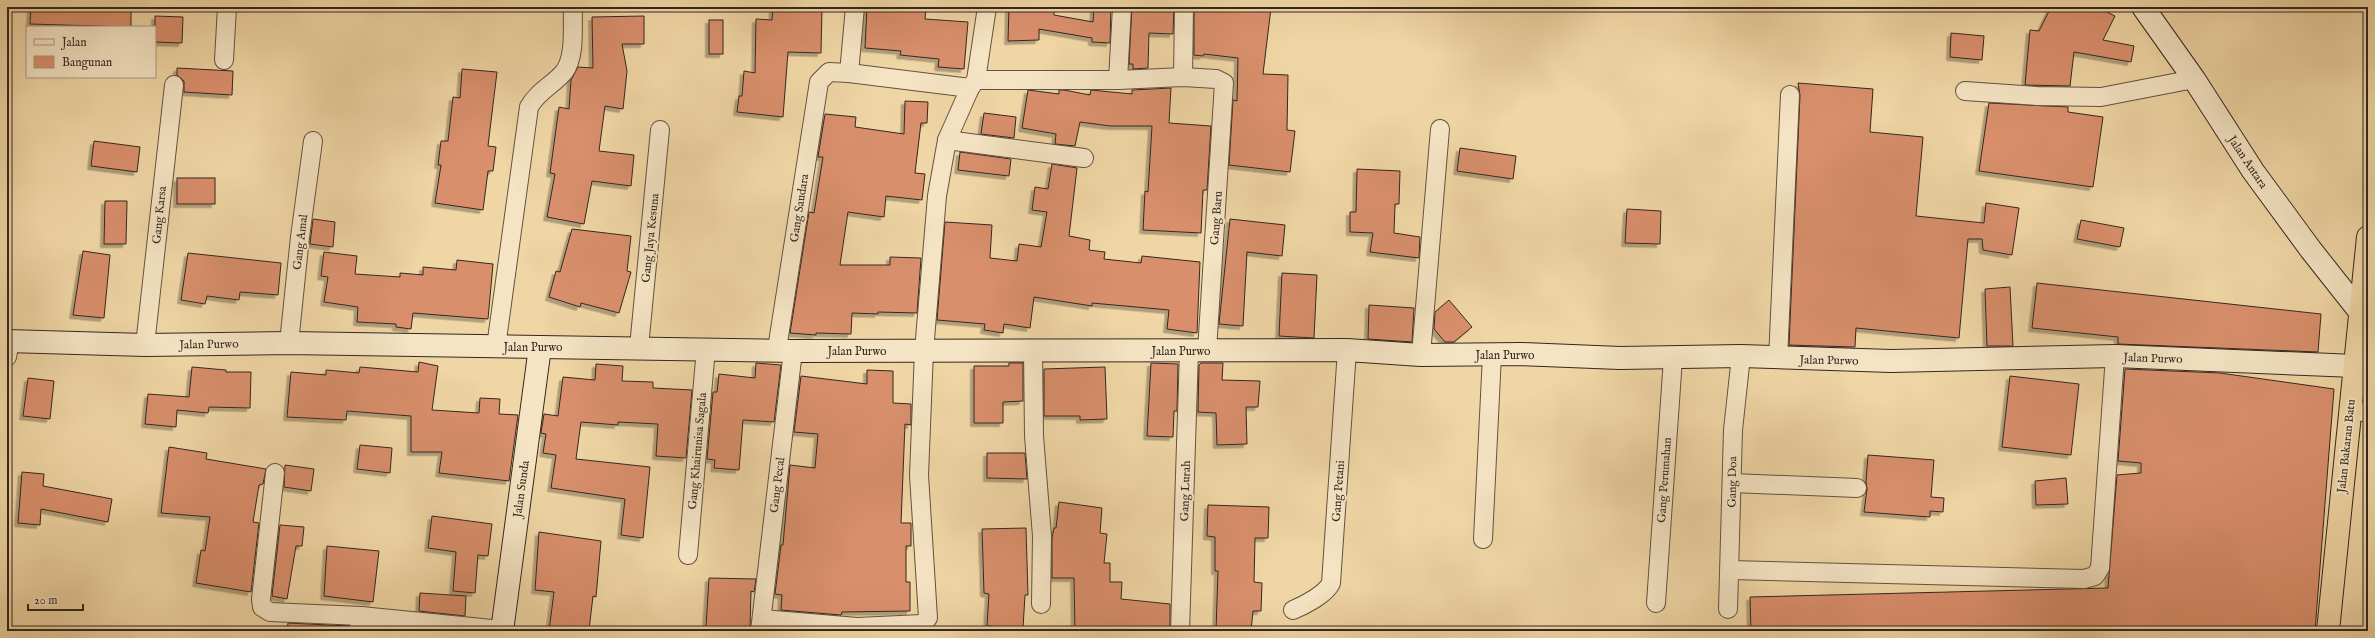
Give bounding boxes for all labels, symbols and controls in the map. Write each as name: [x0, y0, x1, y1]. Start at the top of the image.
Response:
legend: [26, 26, 156, 78]
text: Jalan: [60, 35, 87, 51]
text: Bangunan: [62, 55, 113, 70]
street label: Jalan Antara: [2222, 131, 2271, 193]
street label: Gang Saudara: [787, 172, 812, 243]
street label: Gang Karsa: [149, 185, 170, 245]
street label: Gang Baru: [1207, 191, 1226, 245]
street label: Gang Jaya Kesuna: [638, 192, 664, 284]
street label: Gang Amal: [290, 213, 311, 271]
street label: Jalan Purwo: [177, 336, 239, 354]
street label: Jalan Purwo: [501, 340, 563, 356]
street label: Jalan Purwo: [825, 344, 887, 360]
street label: Jalan Purwo: [1149, 344, 1211, 360]
street label: Jalan Purwo: [1473, 348, 1535, 364]
street label: Jalan Purwo: [2121, 350, 2183, 368]
street label: Jalan Purwo: [1797, 352, 1859, 370]
street label: Gang Khairunisa Sagala: [685, 391, 710, 510]
street label: Jalan Bakaran Batu: [2334, 398, 2360, 496]
street label: Gang Perumahan: [1654, 436, 1675, 523]
street label: Gang Doa: [1725, 455, 1740, 508]
street label: Gang Pecal: [767, 456, 788, 514]
street label: Jalan Sunda: [510, 459, 534, 521]
street label: Gang Lurah: [1177, 460, 1194, 522]
street label: Gang Petani: [1329, 460, 1348, 522]
scale bar: [28, 586, 83, 612]
text: 20 m: [34, 593, 57, 608]

